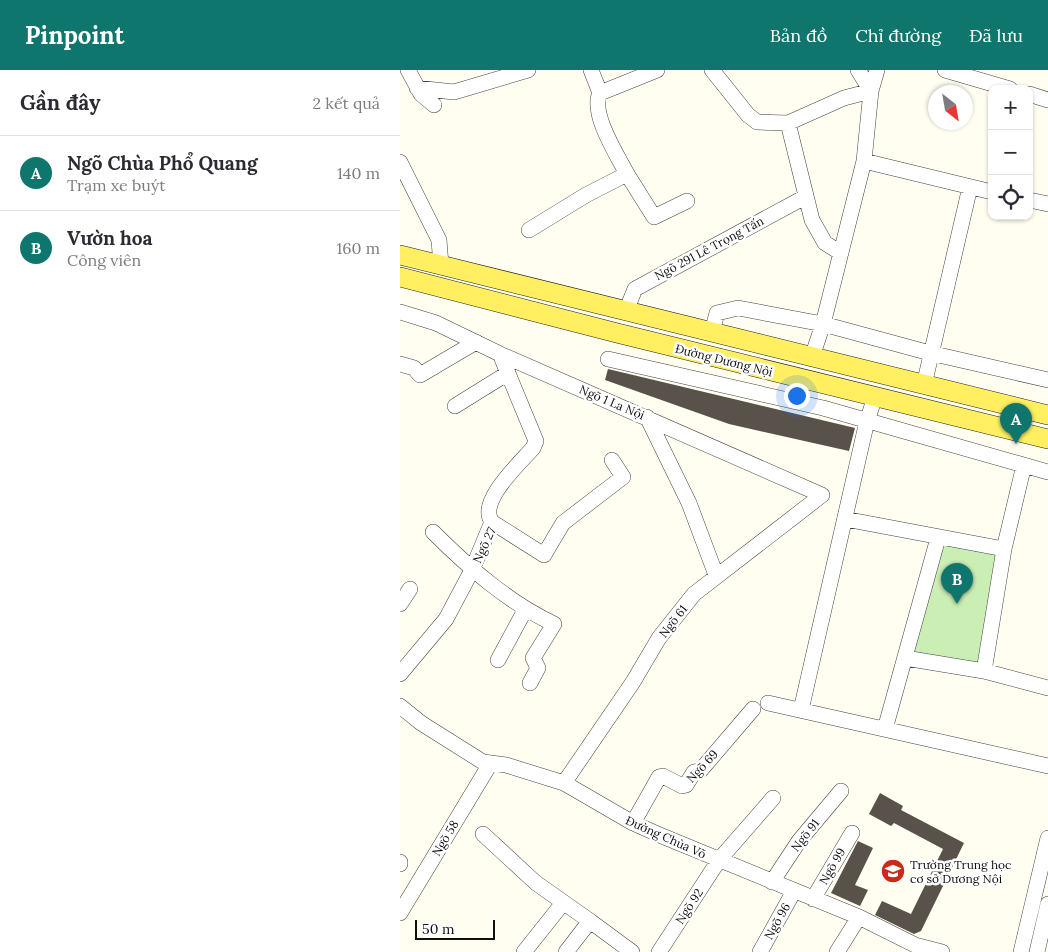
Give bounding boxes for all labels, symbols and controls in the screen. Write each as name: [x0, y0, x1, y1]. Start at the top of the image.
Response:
text: Pinpoint: [25, 20, 124, 51]
text: Bản đồ: [770, 24, 827, 47]
text: Chỉ đường: [855, 24, 941, 47]
text: Đã lưu: [969, 24, 1023, 47]
north arrow: [928, 85, 973, 130]
map controls: [988, 85, 1033, 220]
button: +: [988, 85, 1033, 130]
text: Gần đây: [20, 89, 101, 116]
text: 2 kết quả: [313, 93, 380, 113]
button: −: [988, 130, 1033, 175]
text: Ngõ Chùa Phổ Quang: [67, 151, 257, 175]
text: A: [31, 163, 41, 183]
text: 140 m: [337, 163, 380, 183]
text: Trạm xe buýt: [67, 175, 165, 195]
button: locate: [988, 175, 1033, 220]
street label: Ngõ 291 Lê Trọng Tấn: [652, 213, 766, 283]
text: Vườn hoa: [67, 226, 153, 250]
text: B: [31, 238, 41, 258]
text: 160 m: [336, 238, 380, 258]
text: Công viên: [67, 250, 141, 270]
street label: Đường Dương Nội: [674, 341, 774, 379]
street label: Ngõ 1 La Nội: [577, 382, 647, 422]
your location: [784, 383, 810, 409]
pin: A: [1000, 403, 1032, 444]
street label: Ngõ 27: [469, 524, 499, 565]
pin: B: [941, 563, 973, 604]
street label: Ngõ 61: [656, 602, 690, 640]
street label: Ngõ 69: [683, 746, 721, 786]
street label: Đường Chùa Võ: [623, 813, 709, 861]
street label: Ngõ 91: [788, 816, 822, 854]
street label: Ngõ 58: [428, 817, 462, 859]
street label: Ngõ 99: [816, 845, 848, 887]
place label: Trường Trung học cơ sở Dương Nội: [910, 857, 1012, 886]
school or university icon: Trường Trung học cơ sở Dương Nội: [880, 858, 906, 884]
street label: Ngõ 92: [672, 885, 706, 927]
street label: Ngõ 96: [761, 900, 793, 942]
scale bar: [415, 917, 495, 940]
text: 50 m: [422, 920, 455, 938]

